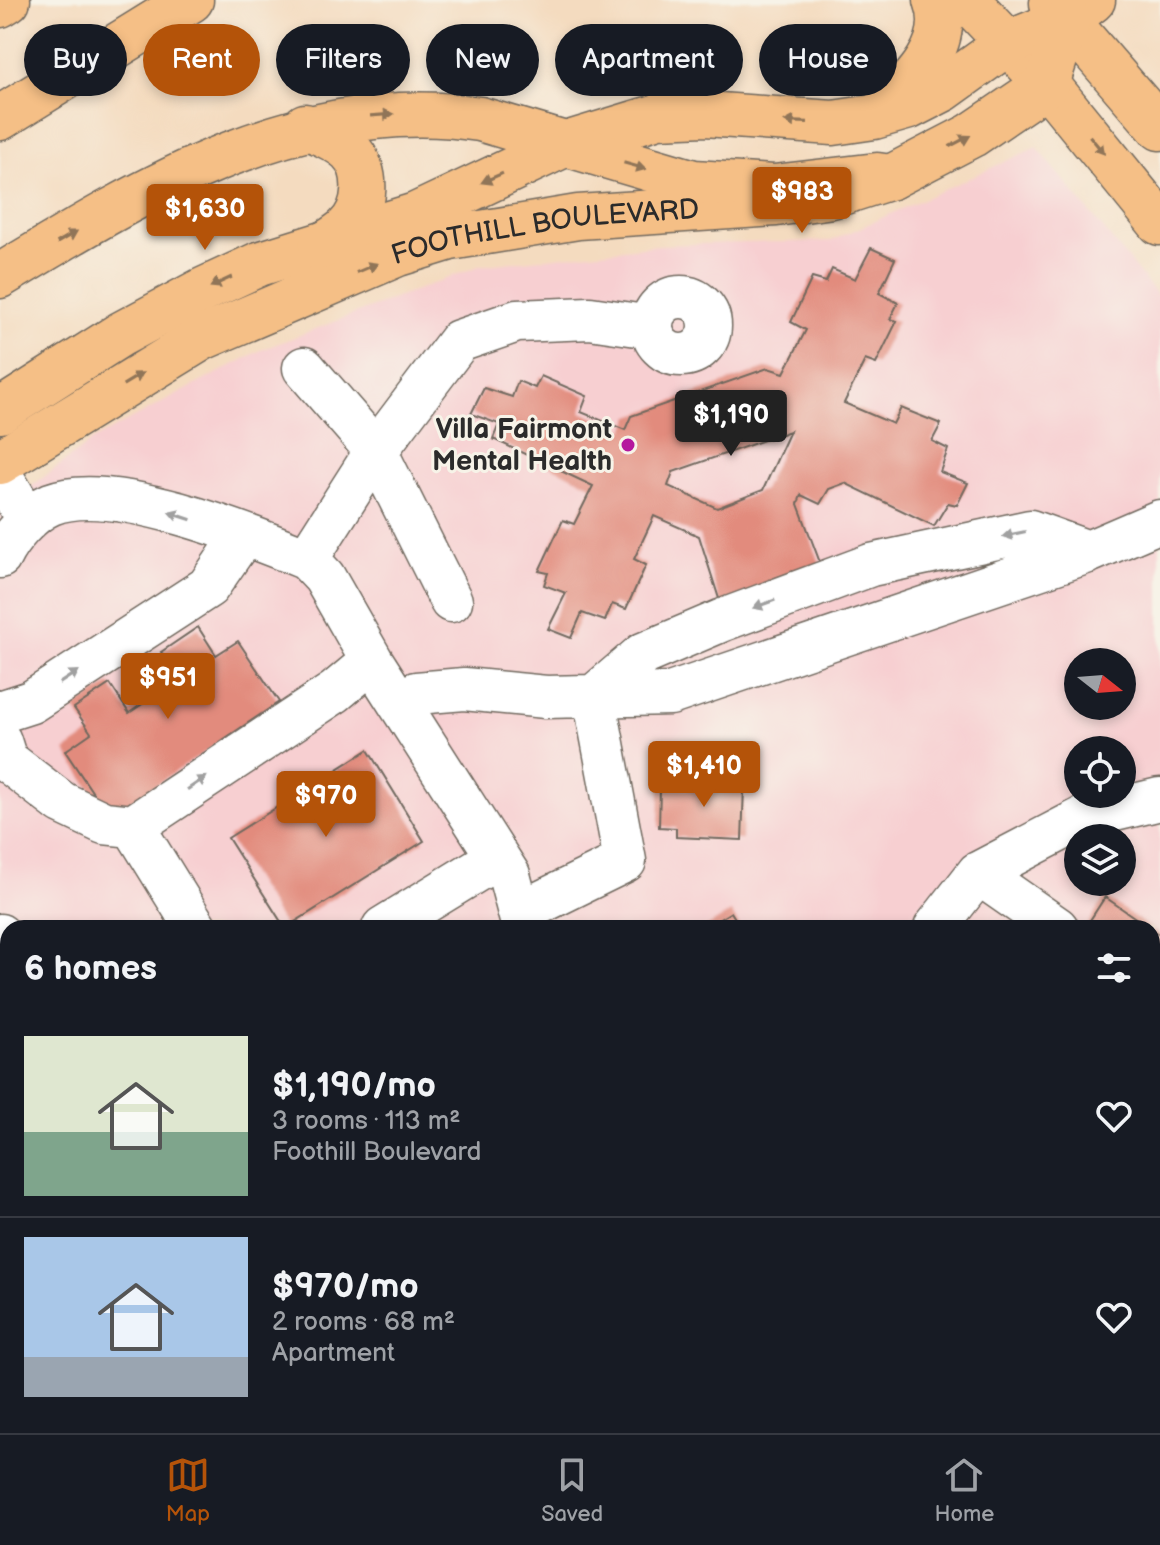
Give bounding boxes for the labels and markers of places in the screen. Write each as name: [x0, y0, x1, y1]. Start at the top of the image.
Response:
pin: $983: [755, 167, 849, 235]
pin: $1,630: [140, 184, 270, 252]
pin: $1,190: [666, 390, 796, 458]
place label: Villa Fairmont Mental Health: [432, 413, 612, 478]
marker: Villa Fairmont Mental Health: [619, 436, 637, 454]
pin: $951: [121, 653, 215, 721]
pin: $1,410: [639, 741, 769, 809]
pin: $970: [279, 771, 373, 839]

